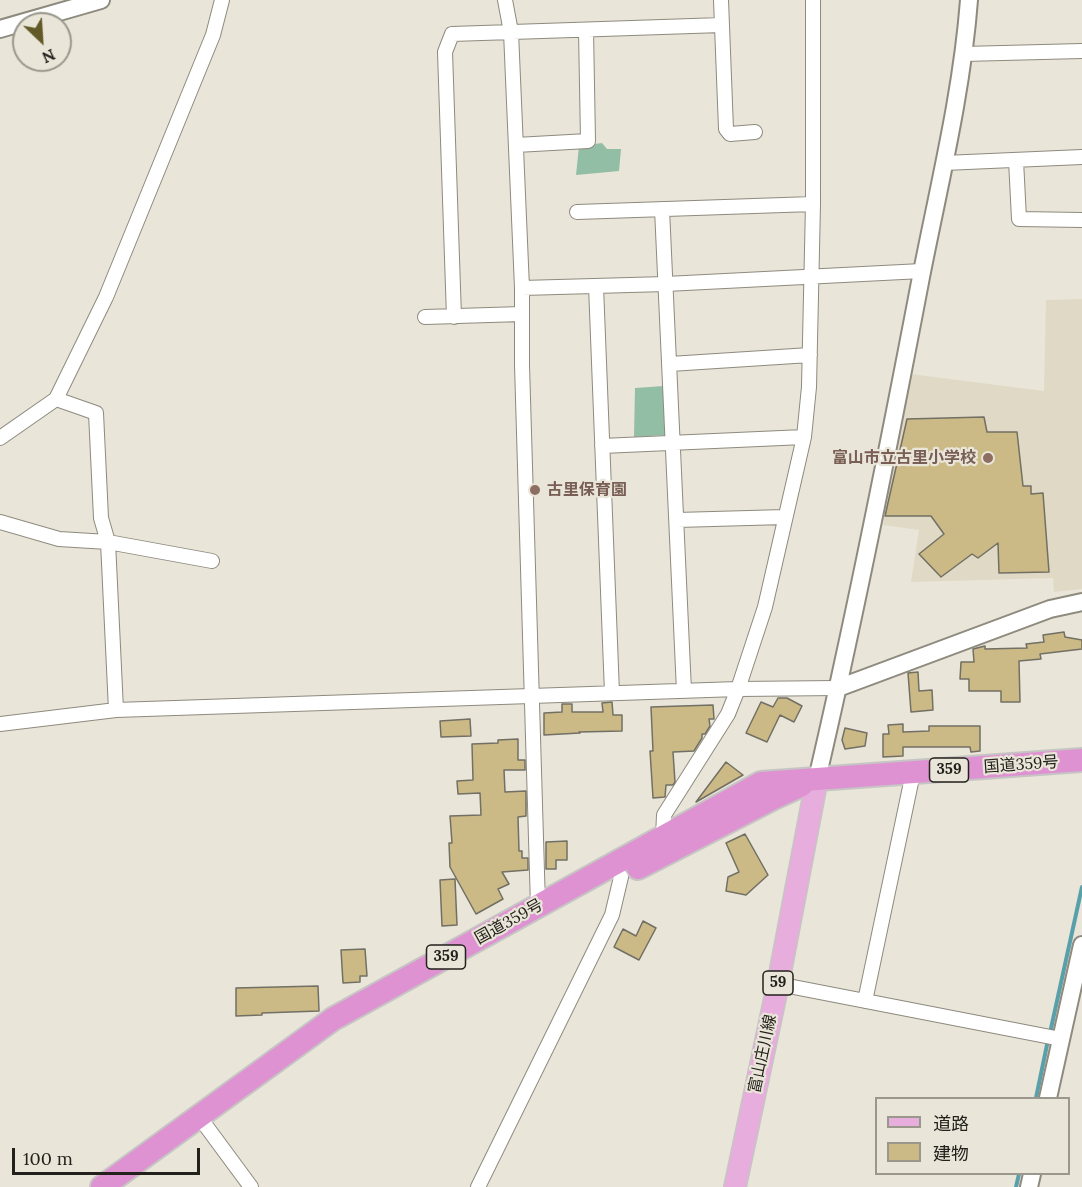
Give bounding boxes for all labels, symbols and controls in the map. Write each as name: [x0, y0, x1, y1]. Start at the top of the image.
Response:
north arrow: [12, 12, 72, 72]
text: N: [39, 45, 59, 68]
place label: 富山市立古里小学校: [832, 448, 976, 468]
marker: 富山市立古里小学校: [981, 451, 995, 465]
place label: 古里保育園: [547, 480, 627, 500]
marker: 古里保育園: [528, 483, 542, 497]
street label: 国道359号: [983, 753, 1059, 777]
road number: 359: [930, 758, 968, 782]
street label: 国道359号: [472, 895, 546, 949]
road number: 359: [426, 945, 466, 969]
road number: 59: [763, 971, 793, 995]
street label: 富山庄川線: [745, 1013, 781, 1095]
legend: [875, 1097, 1070, 1175]
text: 道路: [933, 1112, 969, 1135]
scale bar: [15, 1136, 202, 1174]
text: 建物: [933, 1142, 969, 1165]
text: 100 m: [23, 1147, 73, 1170]

